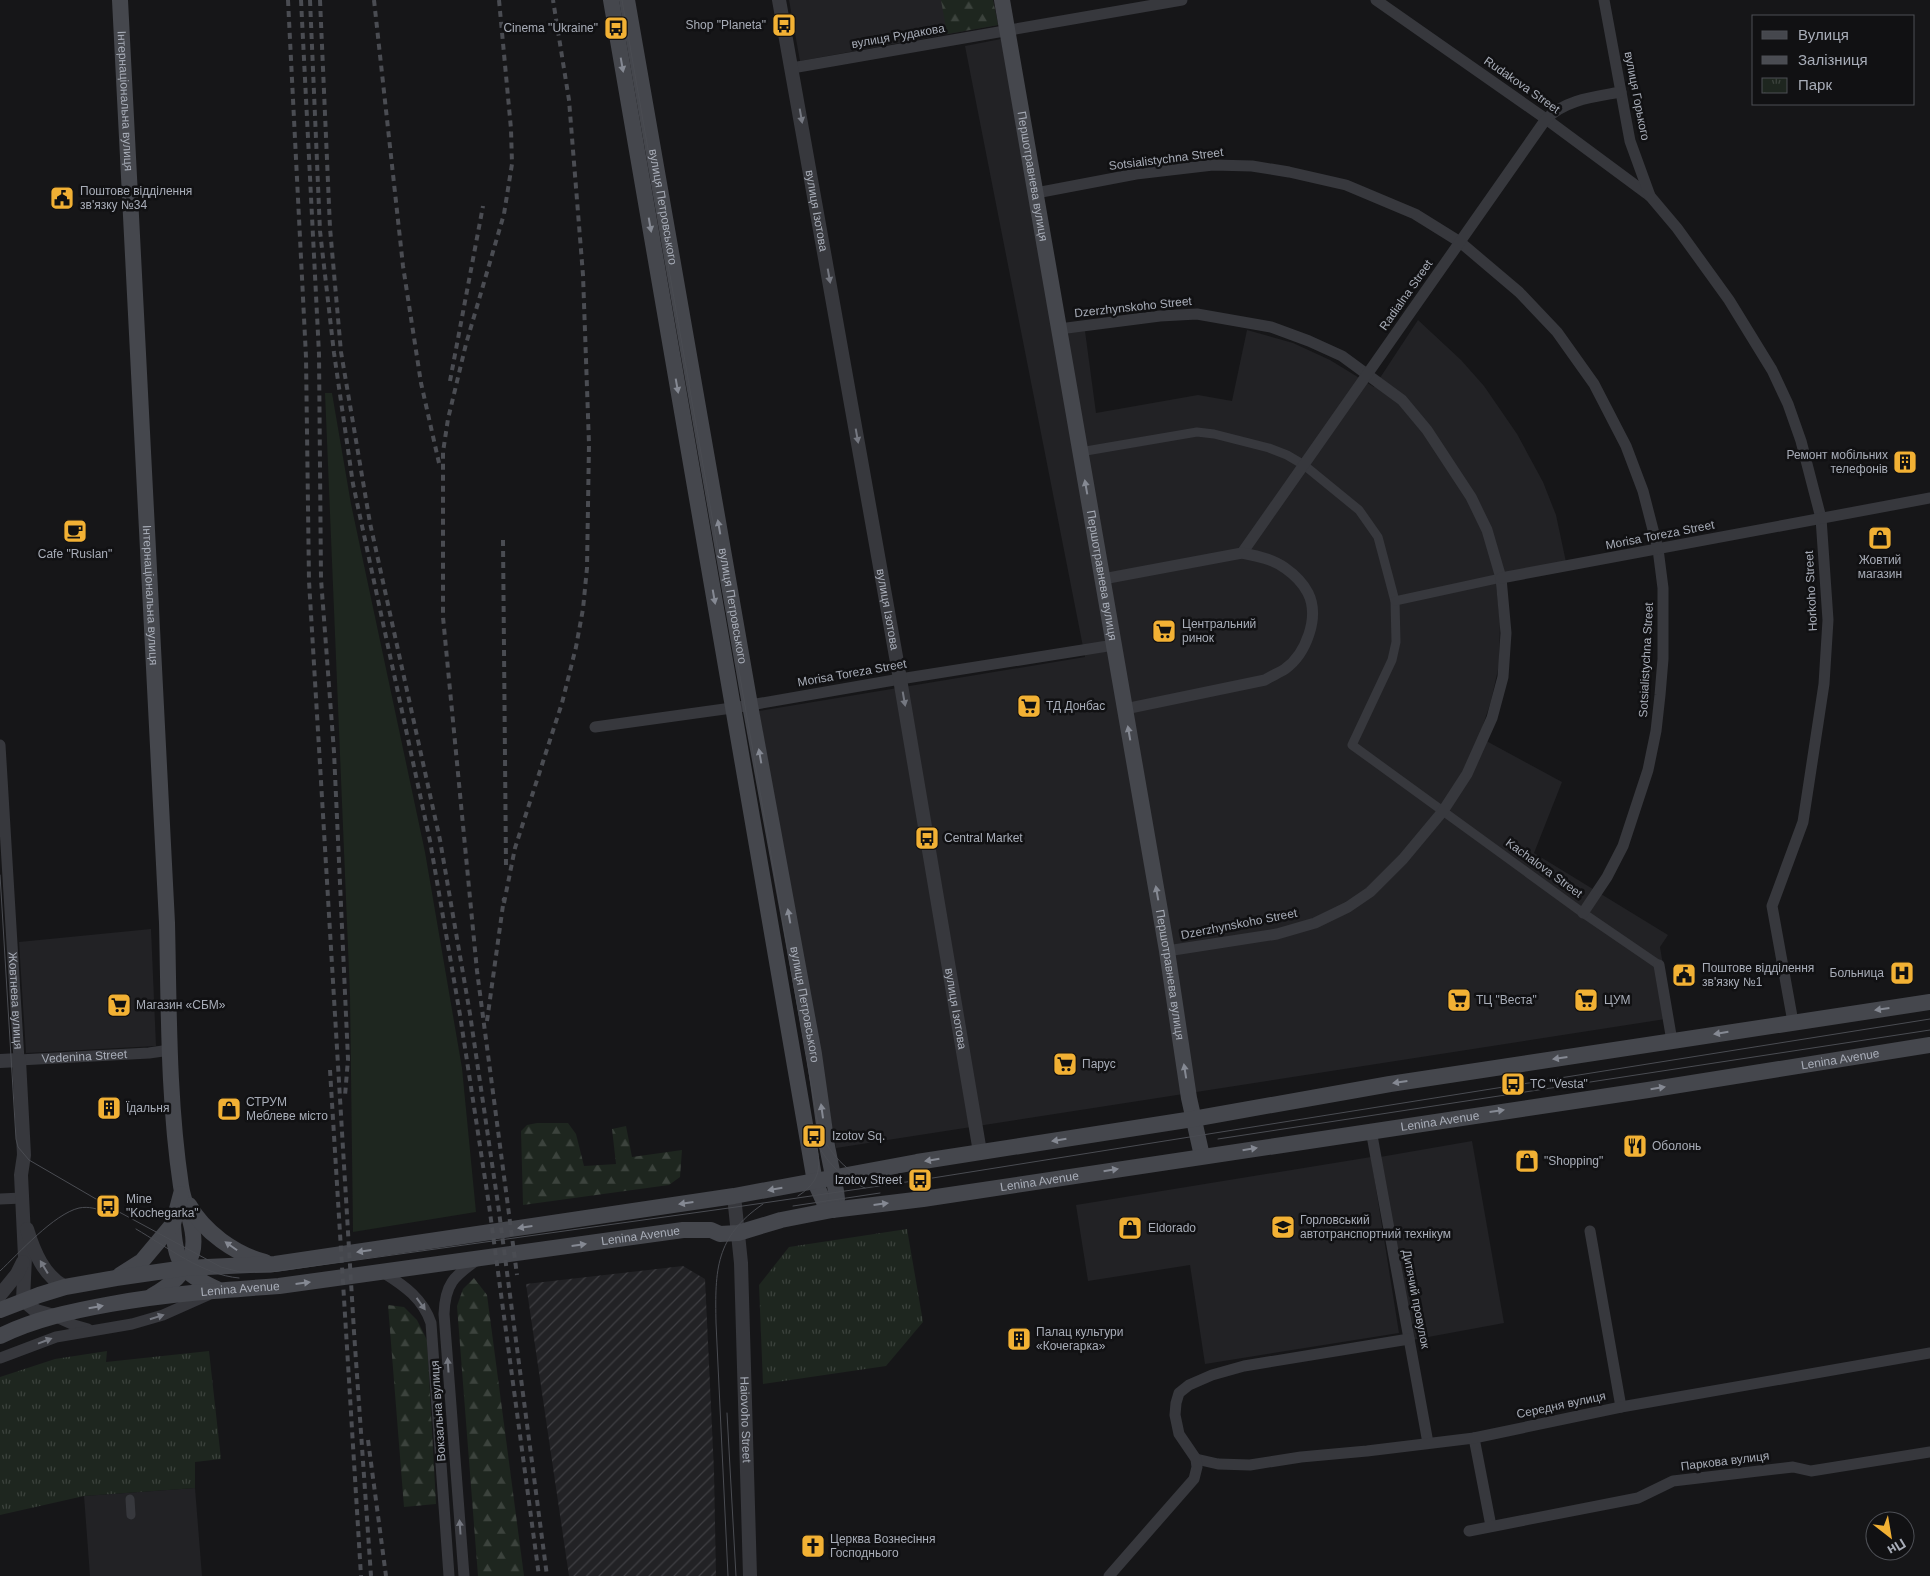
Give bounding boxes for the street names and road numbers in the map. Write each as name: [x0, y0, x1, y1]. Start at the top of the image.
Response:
street label: вулиця Рудакова: [850, 21, 946, 51]
street label: Інтернаціональна вулиця: [115, 30, 136, 171]
street label: вулиця Горького: [1622, 50, 1653, 142]
street label: Rudakova Street: [1481, 54, 1563, 117]
street label: Першотравнева вулиця: [1014, 110, 1051, 243]
street label: Sotsialistychna Street: [1108, 145, 1225, 173]
street label: вулиця Петровського: [646, 148, 680, 266]
street label: вулиця Ізотова: [802, 169, 831, 253]
street label: Radialna Street: [1377, 257, 1436, 333]
street label: Dzerzhynskoho Street: [1074, 294, 1193, 320]
street label: Першотравнева вулиця: [1084, 509, 1120, 642]
street label: Morisa Toreza Street: [1604, 517, 1716, 552]
street label: Інтернаціональна вулиця: [140, 525, 161, 666]
street label: вулиця Петровського: [716, 547, 750, 665]
street label: Horkoho Street: [1802, 550, 1820, 632]
street label: вулиця Ізотова: [873, 568, 902, 652]
street label: Sotsialistychna Street: [1636, 601, 1656, 718]
street label: Morisa Toreza Street: [796, 656, 908, 689]
street label: Kachalova Street: [1503, 835, 1586, 901]
street label: Dzerzhynskoho Street: [1180, 906, 1299, 942]
street label: Першотравнева вулиця: [1153, 908, 1187, 1041]
street label: вулиця Петровського: [787, 945, 822, 1063]
street label: Жовтнева вулиця: [5, 951, 25, 1050]
street label: вулиця Ізотова: [942, 967, 970, 1051]
street label: Lenina Avenue: [1800, 1046, 1881, 1072]
street label: Vedenina Street: [41, 1047, 128, 1066]
street label: Lenina Avenue: [1400, 1108, 1481, 1134]
street label: Lenina Avenue: [999, 1169, 1080, 1194]
street label: Lenina Avenue: [600, 1223, 681, 1248]
street label: Дитячий провулок: [1400, 1248, 1433, 1350]
street label: Lenina Avenue: [200, 1279, 281, 1299]
street label: Вокзальна вулиця: [427, 1360, 449, 1462]
street label: Haiovoho Street: [737, 1376, 754, 1464]
street label: Середня вулиця: [1515, 1389, 1607, 1421]
street label: Паркова вулиця: [1680, 1449, 1770, 1473]

